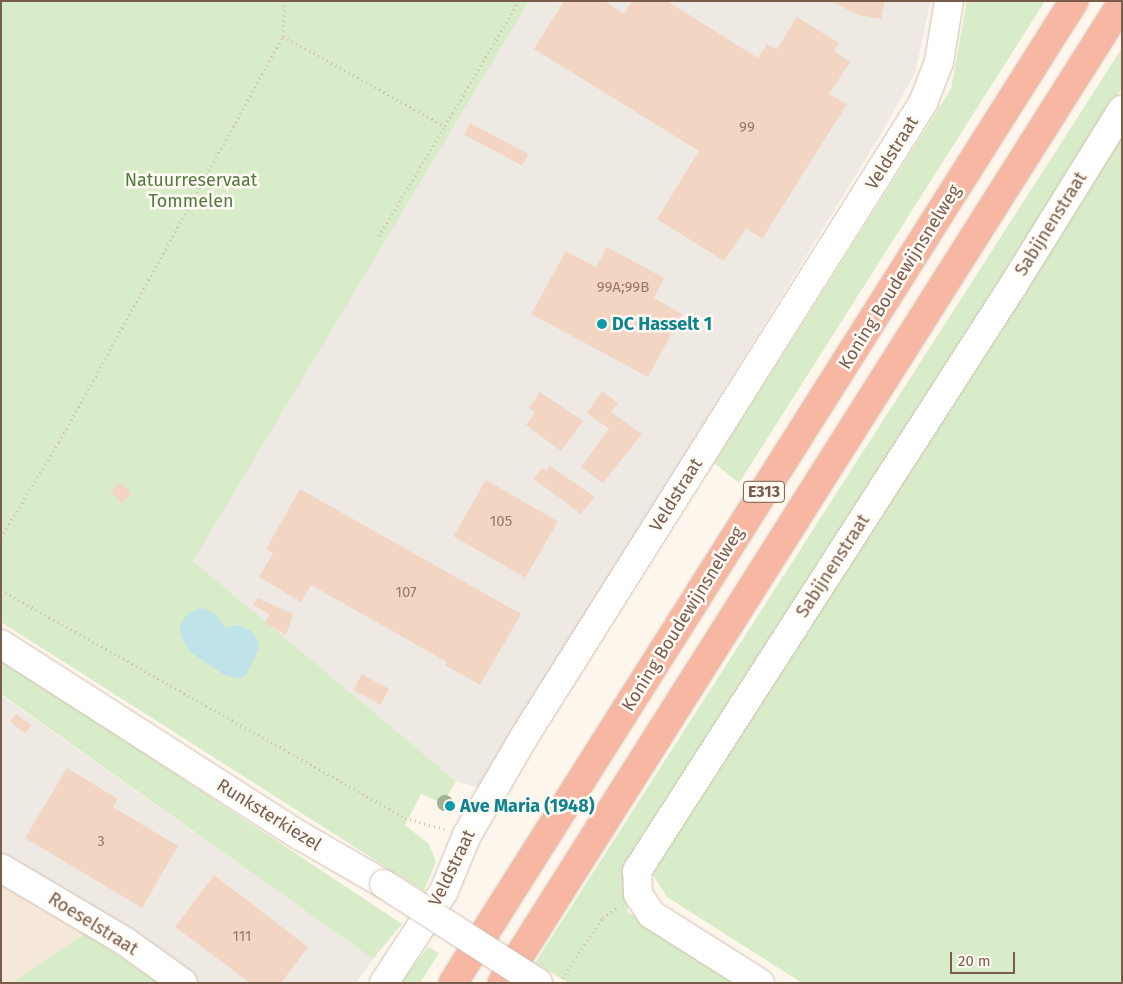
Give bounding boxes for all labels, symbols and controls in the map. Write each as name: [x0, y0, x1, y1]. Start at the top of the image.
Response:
street label: Veldstraat: [861, 112, 923, 194]
house number: 99: [739, 119, 755, 137]
street label: Sabijnenstraat: [1010, 168, 1092, 280]
park label: Natuurreservaat Tommelen: [125, 170, 257, 212]
street label: Koning Boudewijnsnelweg: [834, 181, 966, 373]
house number: 99A;99B: [597, 279, 649, 297]
place label: DC Hasselt 1: [612, 313, 712, 335]
marker: DC Hasselt 1: [596, 318, 608, 330]
street label: Veldstraat: [645, 454, 707, 536]
road number: E313: [743, 478, 785, 506]
street label: Sabijnenstraat: [792, 510, 874, 622]
house number: 105: [490, 513, 512, 531]
street label: Koning Boudewijnsnelweg: [617, 523, 749, 715]
house number: 107: [395, 584, 417, 602]
street label: Runksterkiezel: [213, 774, 325, 856]
place label: Ave Maria (1948): [460, 795, 595, 817]
marker: Ave Maria (1948): [444, 800, 456, 812]
street label: Veldstraat: [424, 826, 480, 910]
house number: 3: [97, 833, 105, 851]
street label: Roeselstraat: [44, 888, 142, 960]
house number: 111: [232, 928, 252, 946]
scale bar: [953, 942, 1018, 974]
text: 20 m: [958, 952, 991, 970]

